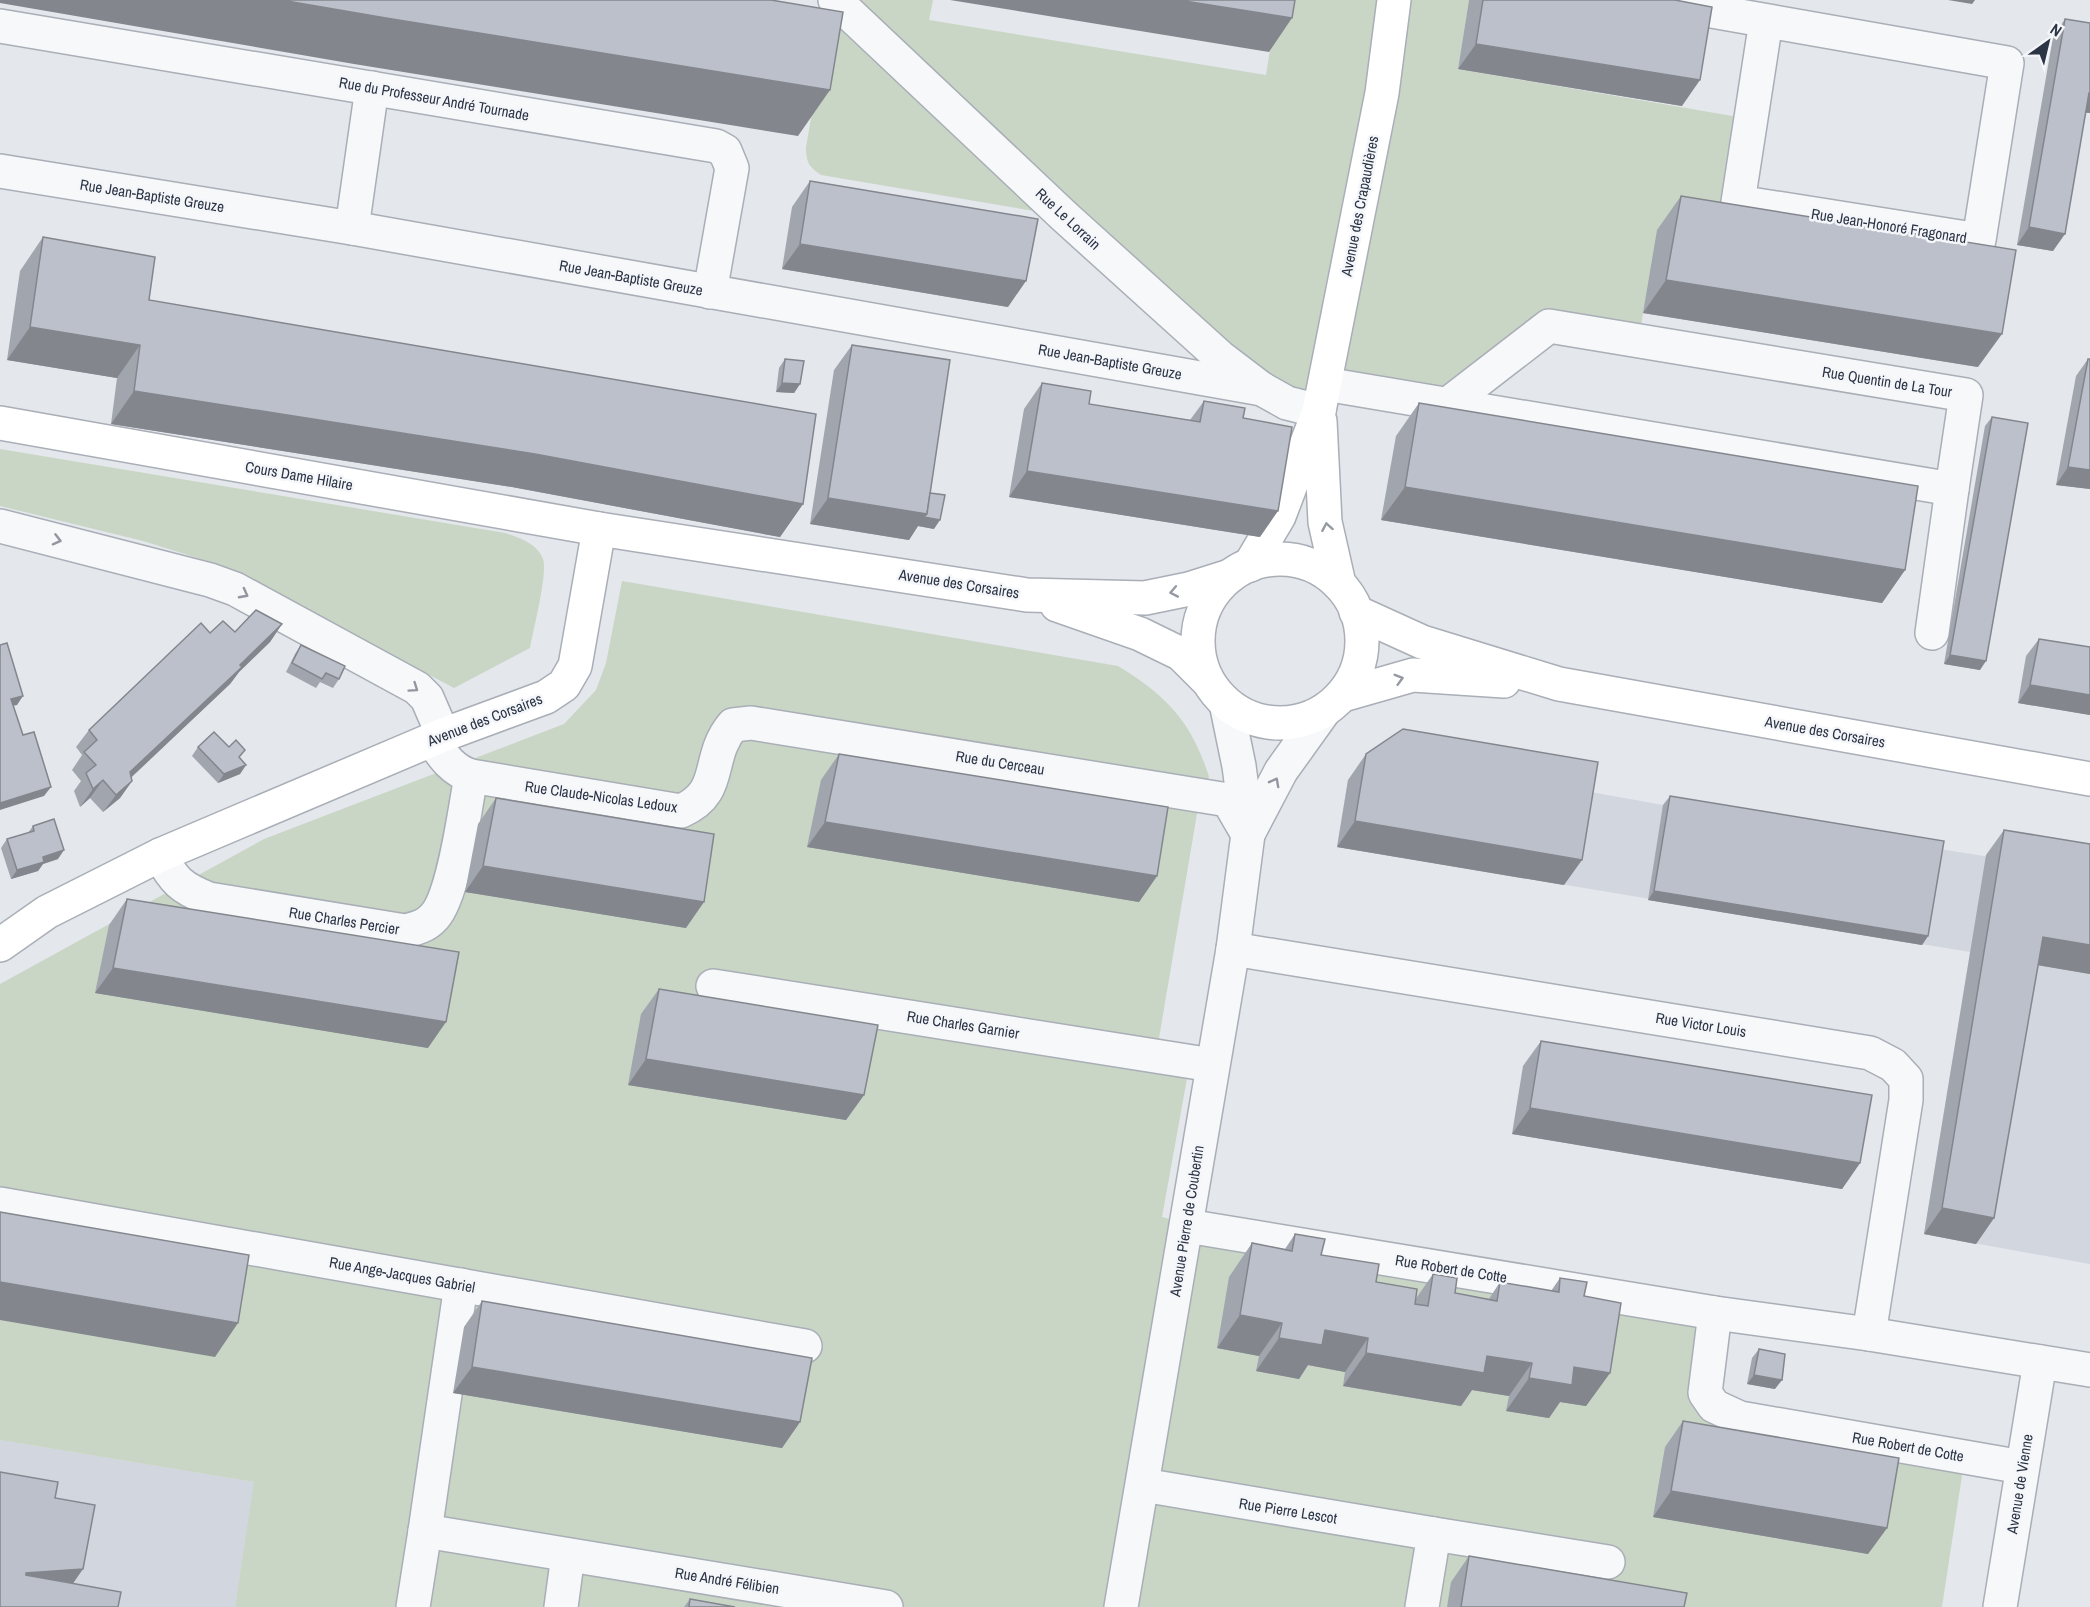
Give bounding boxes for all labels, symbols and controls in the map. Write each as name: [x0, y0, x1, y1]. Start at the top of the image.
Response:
north arrow: [2018, 12, 2078, 72]
text: N: [2046, 18, 2066, 41]
street label: Rue du Professeur André Tournade: [337, 71, 531, 126]
street label: Avenue des Crapaudières: [1335, 134, 1383, 279]
street label: Rue Jean-Baptiste Greuze: [79, 174, 226, 217]
street label: Rue Le Lorrain: [1031, 183, 1106, 254]
street label: Rue Jean-Honoré Fragonard: [1810, 203, 1968, 248]
street label: Rue Jean-Baptiste Greuze: [558, 255, 705, 301]
street label: Rue Jean-Baptiste Greuze: [1037, 339, 1184, 385]
street label: Rue Quentin de La Tour: [1821, 361, 1953, 402]
street label: Cours Dame Hilaire: [244, 456, 355, 495]
one-way arrow: [1321, 522, 1334, 532]
one-way arrow: [51, 533, 61, 545]
street label: Avenue des Corsaires: [896, 563, 1021, 603]
one-way arrow: [1169, 585, 1179, 598]
one-way arrow: [238, 587, 248, 598]
one-way arrow: [1393, 674, 1404, 686]
one-way arrow: [408, 681, 419, 692]
street label: Avenue des Corsaires: [423, 688, 545, 751]
street label: Avenue des Corsaires: [1762, 710, 1887, 752]
street label: Rue du Cerceau: [954, 745, 1046, 780]
street label: Rue Claude-Nicolas Ledoux: [523, 775, 680, 818]
one-way arrow: [1268, 778, 1279, 788]
street label: Rue Charles Percier: [287, 901, 401, 940]
street label: Rue Charles Garnier: [905, 1005, 1021, 1044]
street label: Rue Victor Louis: [1654, 1007, 1748, 1042]
street label: Avenue Pierre de Coubertin: [1164, 1144, 1209, 1299]
street label: Rue Robert de Cotte: [1394, 1249, 1509, 1288]
street label: Rue Ange-Jacques Gabriel: [328, 1251, 477, 1298]
street label: Rue Robert de Cotte: [1851, 1426, 1966, 1467]
street label: Avenue de Vienne: [2001, 1432, 2038, 1536]
street label: Rue Pierre Lescot: [1237, 1492, 1339, 1529]
street label: Rue André Félibien: [673, 1562, 781, 1599]

